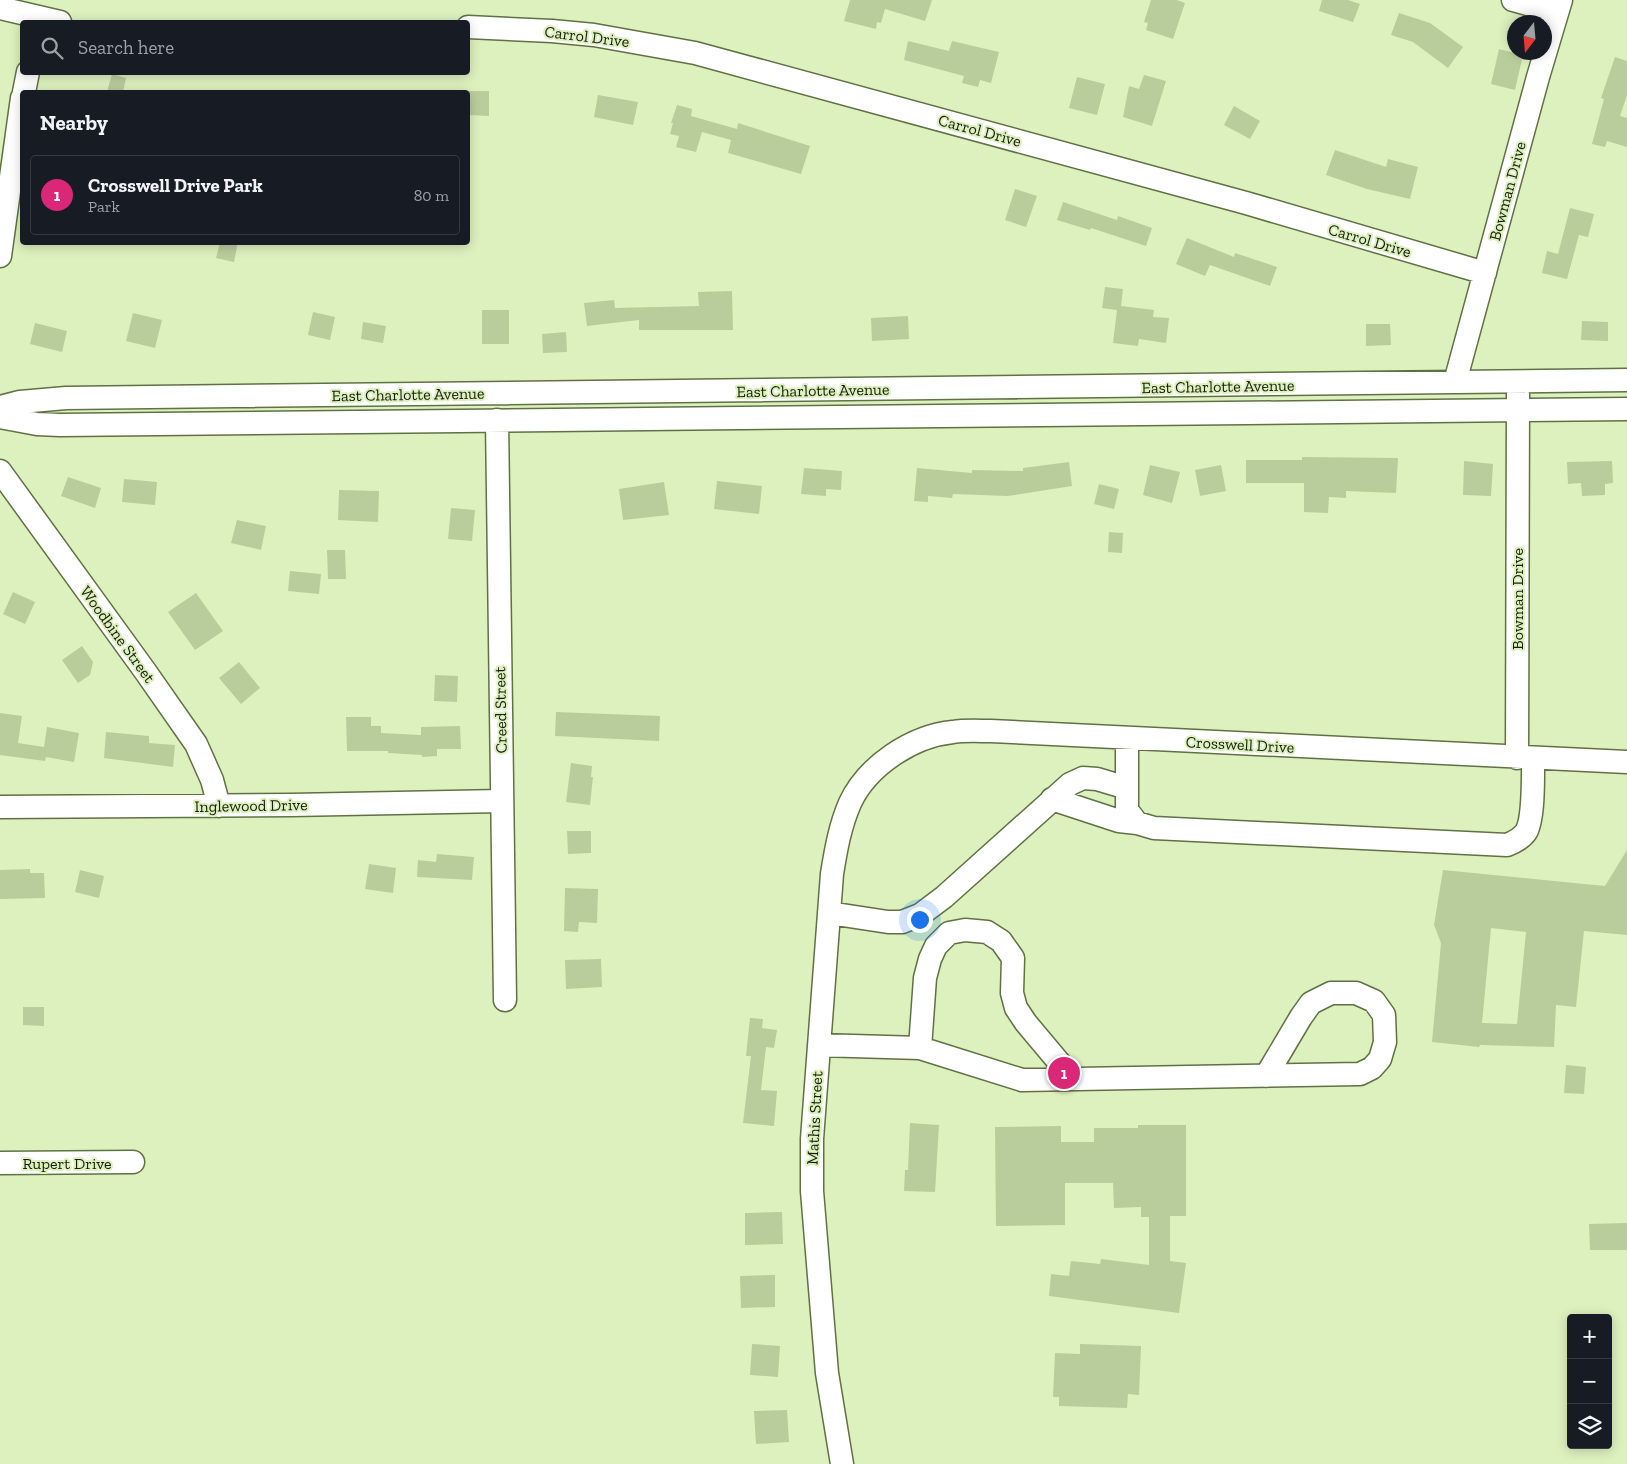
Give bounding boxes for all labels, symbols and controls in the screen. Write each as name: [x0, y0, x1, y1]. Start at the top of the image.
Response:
north arrow: [1507, 15, 1552, 60]
search box: [20, 20, 470, 75]
street label: Carrol Drive: [543, 22, 630, 51]
icon: search: [38, 34, 66, 62]
text: Search here: [78, 36, 174, 59]
text: Nearby: [40, 110, 108, 135]
street label: Carrol Drive: [936, 110, 1024, 151]
street label: Bowman Drive: [1485, 139, 1530, 243]
text: Crosswell Drive Park: [88, 174, 263, 197]
text: 1: [54, 186, 60, 205]
text: 80 m: [414, 186, 449, 205]
text: Park: [88, 197, 120, 216]
street label: Carrol Drive: [1326, 220, 1413, 261]
street label: East Charlotte Avenue: [1141, 376, 1295, 397]
street label: East Charlotte Avenue: [736, 380, 890, 401]
street label: East Charlotte Avenue: [331, 384, 485, 405]
street label: Bowman Drive: [1508, 548, 1527, 650]
street label: Woodbine Street: [76, 582, 159, 686]
street label: Creed Street: [490, 666, 511, 753]
street label: Crosswell Drive: [1185, 732, 1295, 757]
street label: Inglewood Drive: [194, 795, 308, 816]
your location: [907, 907, 933, 933]
pin: 1: [1048, 1054, 1080, 1092]
street label: Mathis Street: [803, 1071, 826, 1165]
street label: Rupert Drive: [22, 1154, 112, 1173]
map controls: [1567, 1314, 1612, 1449]
button: +: [1567, 1314, 1612, 1359]
button: −: [1567, 1359, 1612, 1404]
button: layers: [1567, 1404, 1612, 1449]

